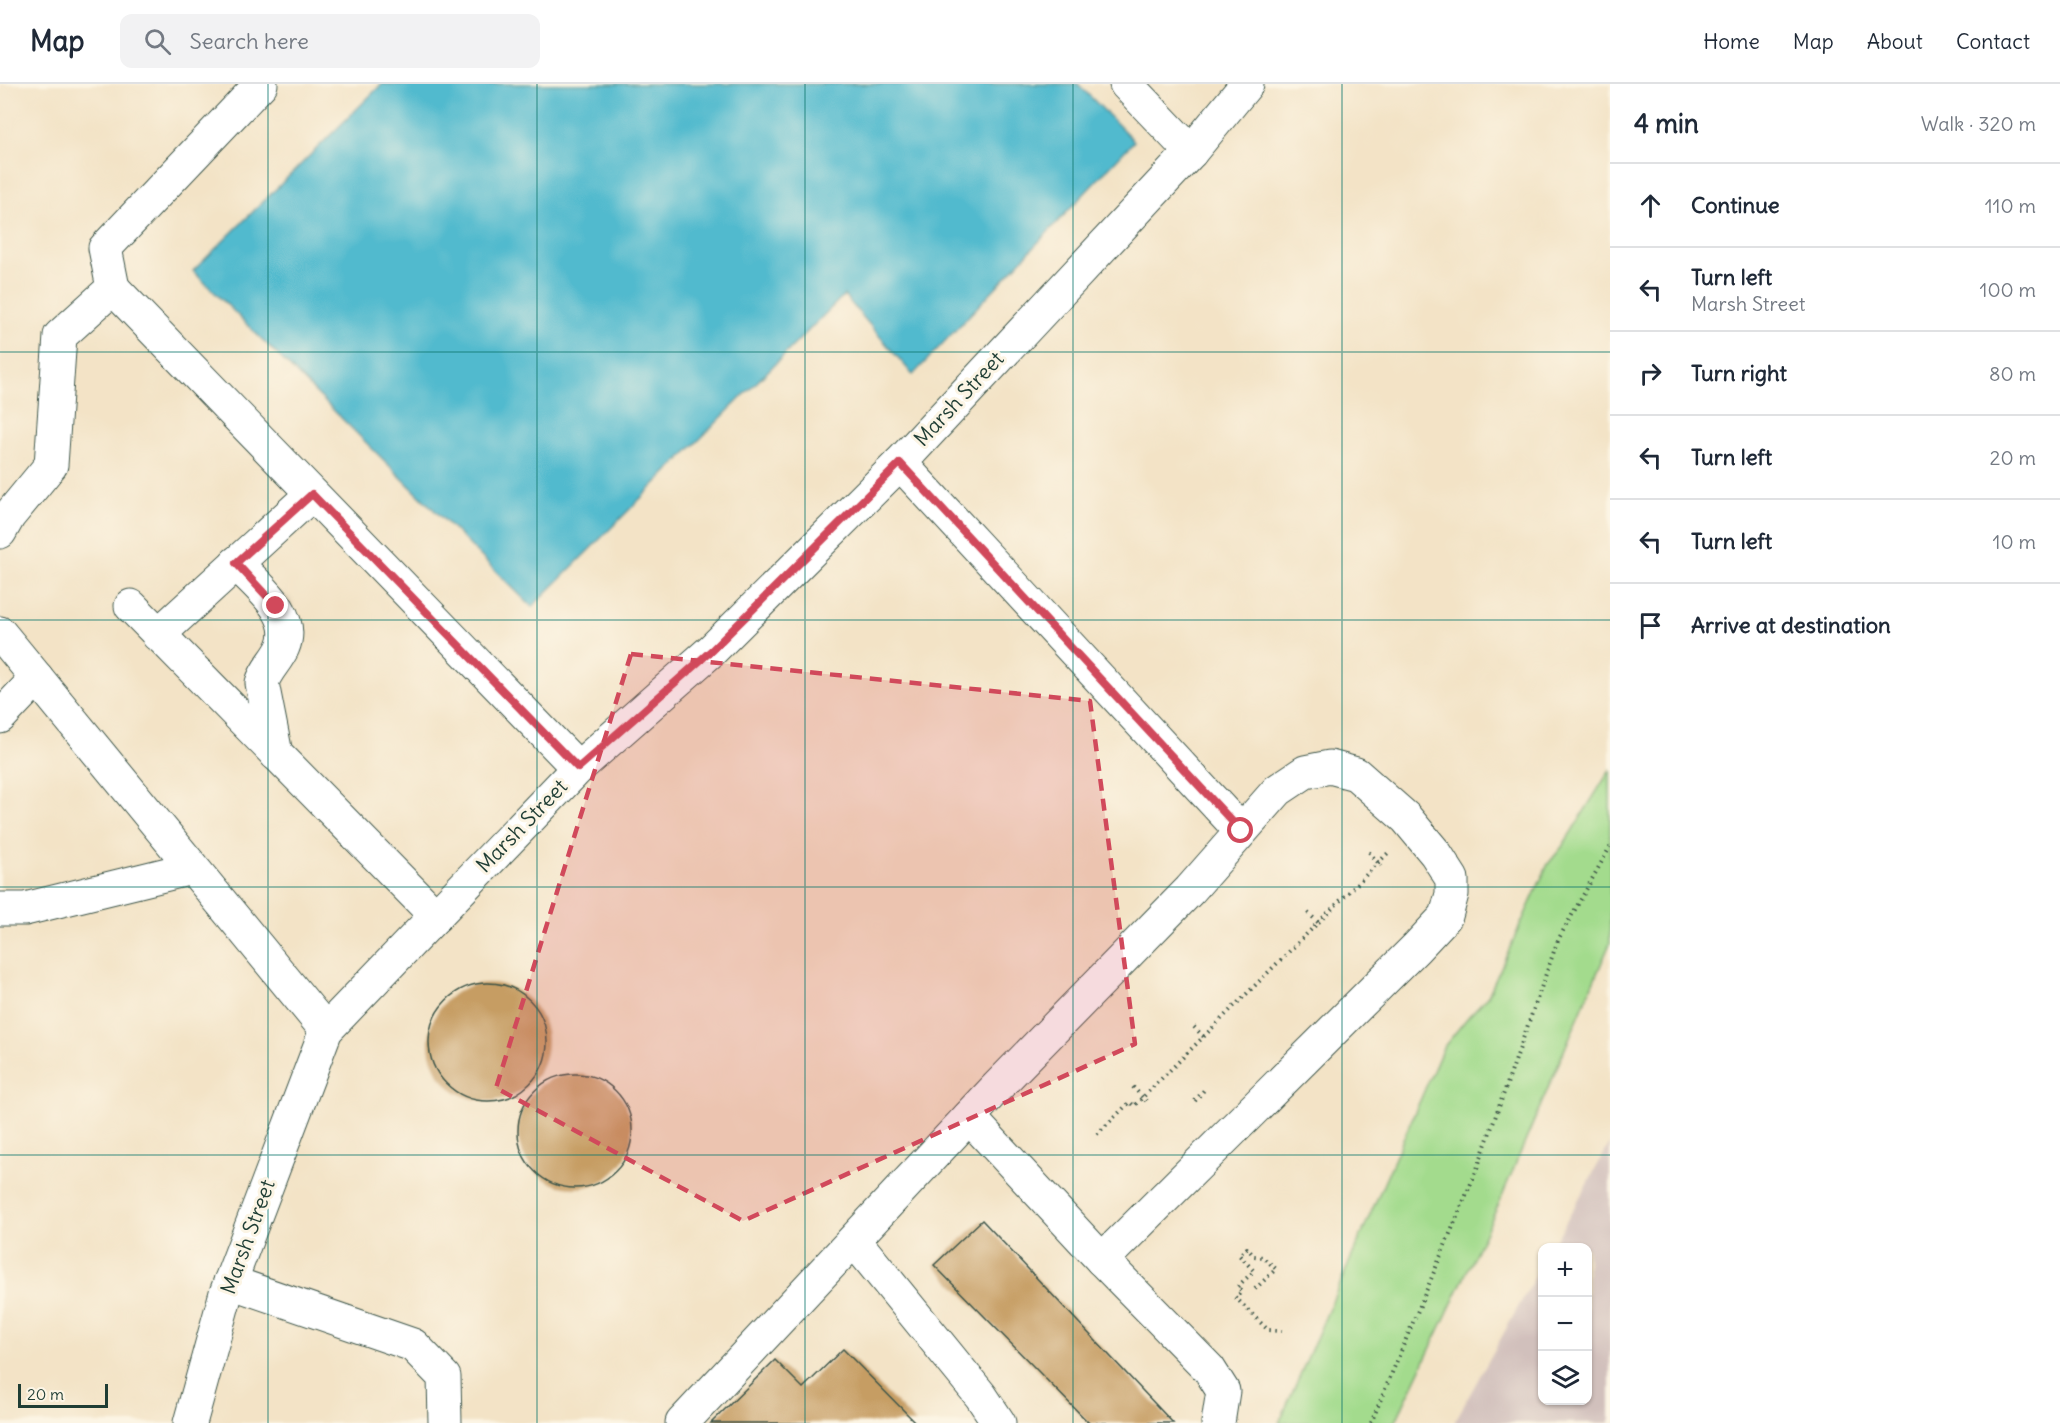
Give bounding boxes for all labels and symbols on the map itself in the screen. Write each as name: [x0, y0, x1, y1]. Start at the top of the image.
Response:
street label: Marsh Street: [908, 346, 1009, 452]
route end: [262, 592, 288, 618]
street label: Marsh Street: [470, 773, 573, 878]
route start: [1227, 817, 1253, 843]
street label: Marsh Street: [214, 1176, 281, 1298]
scale bar: [18, 1381, 108, 1408]

